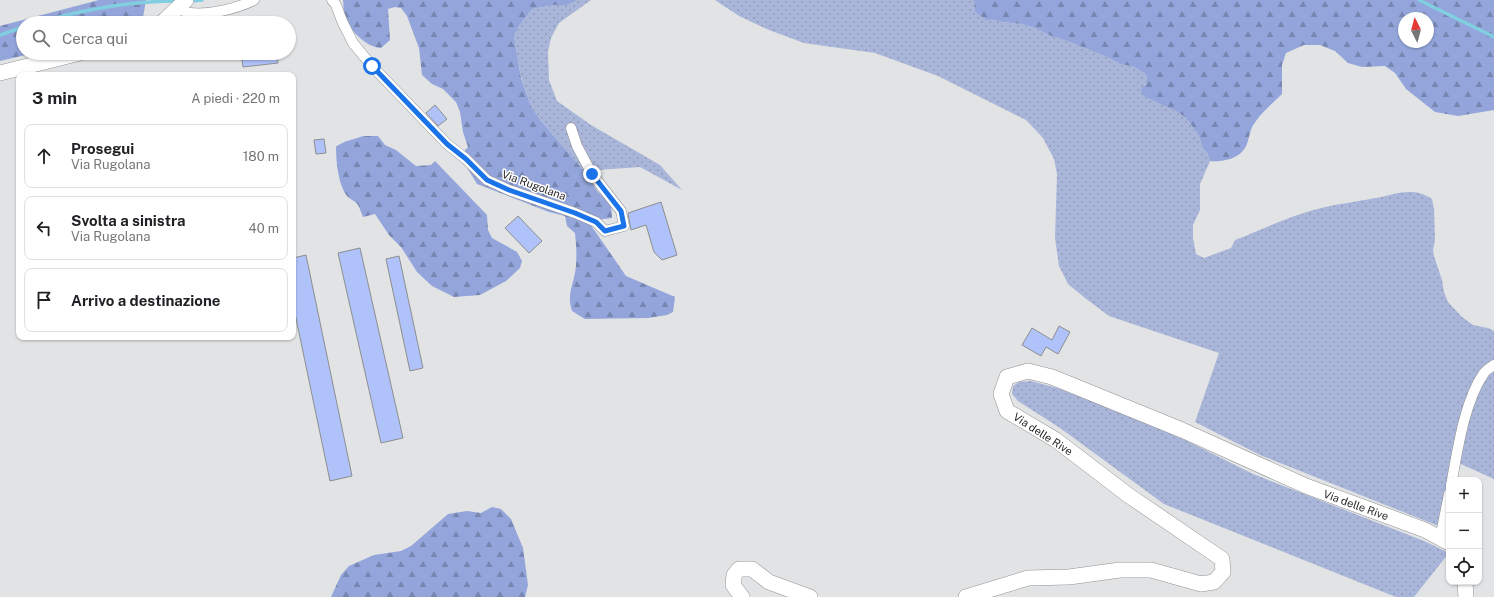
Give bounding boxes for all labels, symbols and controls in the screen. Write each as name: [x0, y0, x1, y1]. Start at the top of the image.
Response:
north arrow: [1398, 12, 1434, 48]
search box: [16, 16, 296, 60]
icon: search: [30, 27, 52, 49]
text: Cerca qui: [62, 30, 128, 47]
route start: [363, 57, 381, 75]
text: 3 min: [32, 88, 77, 108]
text: A piedi · 220 m: [191, 91, 280, 106]
text: Prosegui: [71, 140, 134, 157]
icon: ahead: [33, 145, 55, 167]
text: 180 m: [243, 149, 279, 164]
text: Via Rugolana: [71, 157, 150, 172]
route end: [583, 165, 601, 183]
street label: Via Rugolana: [500, 168, 568, 202]
text: Svolta a sinistra: [71, 212, 185, 229]
icon: left: [33, 217, 55, 239]
text: 40 m: [248, 221, 279, 236]
text: Via Rugolana: [71, 229, 150, 244]
icon: arrive: [33, 289, 55, 311]
text: Arrivo a destinazione: [71, 292, 220, 309]
street label: Via delle Rive: [1011, 410, 1075, 458]
map controls: [1446, 477, 1482, 585]
button: +: [1446, 477, 1482, 513]
street label: Via delle Rive: [1322, 488, 1390, 522]
button: −: [1446, 513, 1482, 549]
button: locate: [1446, 549, 1482, 585]

